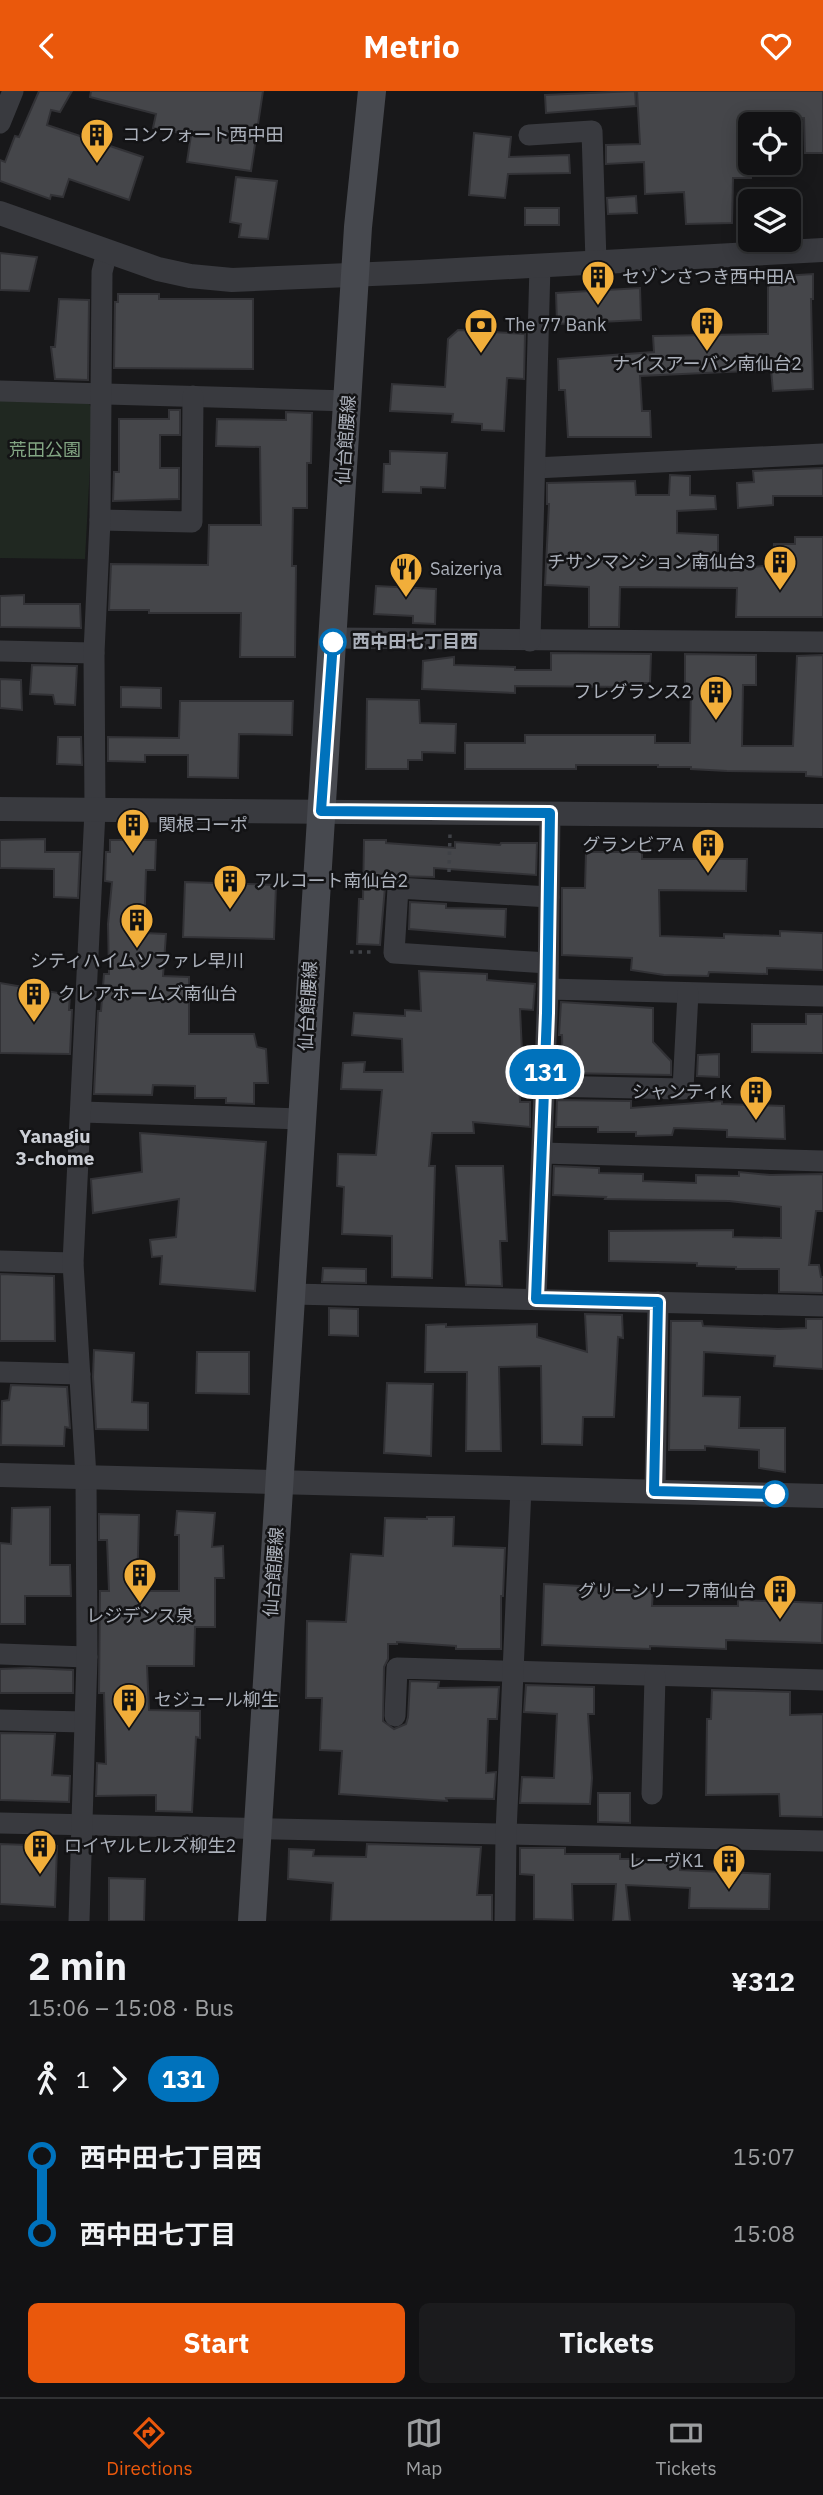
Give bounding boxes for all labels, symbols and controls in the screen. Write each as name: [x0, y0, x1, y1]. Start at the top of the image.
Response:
text: Metrio: [363, 25, 460, 67]
icon: back: [28, 27, 66, 65]
icon: heart: [757, 27, 795, 65]
map controls: [738, 112, 801, 252]
button: locate: [738, 112, 801, 175]
building icon: コンフォート西中田: [78, 116, 116, 165]
place label: コンフォート西中田: [122, 123, 283, 146]
button: layers: [738, 189, 801, 252]
building icon: セゾンさつき西中田A: [579, 258, 617, 307]
place label: セゾンさつき西中田A: [622, 265, 796, 288]
building icon: ナイスアーバン南仙台2: [688, 304, 726, 353]
bank icon: The 77 Bank: [462, 306, 500, 355]
place label: The 77 Bank: [505, 313, 607, 336]
place label: ナイスアーバン南仙台2: [612, 352, 802, 375]
street label: 仙台館腰線: [331, 394, 360, 486]
park label: 荒田公園: [9, 438, 81, 461]
building icon: チサンマンション南仙台3: [761, 543, 799, 592]
restaurant icon: Saizeriya: [387, 550, 425, 599]
place label: チサンマンション南仙台3: [547, 550, 756, 573]
place label: Saizeriya: [430, 557, 502, 580]
marker: 西中田七丁目西: [320, 629, 346, 655]
place label: 西中田七丁目西: [352, 630, 478, 653]
building icon: フレグランス2: [697, 673, 735, 722]
place label: フレグランス2: [574, 680, 692, 703]
building icon: 関根コーポ: [114, 806, 152, 855]
place label: 関根コーポ: [158, 813, 248, 836]
building icon: グランビアA: [689, 826, 727, 875]
place label: グランビアA: [582, 833, 684, 856]
building icon: アルコート南仙台2: [211, 862, 249, 911]
place label: アルコート南仙台2: [254, 869, 408, 892]
building icon: シティハイムソファレ早川: [118, 901, 156, 950]
place label: シティハイムソファレ早川: [30, 949, 244, 972]
street label: 仙台館腰線: [294, 960, 321, 1052]
building icon: クレアホームズ南仙台: [15, 975, 53, 1024]
place label: クレアホームズ南仙台: [58, 982, 237, 1005]
line badge: 131: [505, 1049, 585, 1095]
text: 131: [523, 1056, 567, 1088]
building icon: シャンティK: [737, 1073, 775, 1122]
place label: シャンティK: [632, 1080, 733, 1103]
district label: Yanagiu 3-chome: [16, 1124, 94, 1170]
unlabelled marker: [762, 1481, 788, 1507]
street label: 仙台館腰線: [259, 1526, 288, 1618]
building icon: レジデンス泉: [121, 1556, 159, 1605]
building icon: グリーンリーフ南仙台: [761, 1572, 799, 1621]
place label: グリーンリーフ南仙台: [578, 1579, 756, 1602]
place label: レジデンス泉: [86, 1604, 194, 1627]
building icon: セジュール柳生: [110, 1681, 148, 1730]
place label: セジュール柳生: [154, 1688, 279, 1711]
building icon: ロイヤルヒルズ柳生2: [21, 1827, 59, 1876]
place label: ロイヤルヒルズ柳生2: [64, 1834, 236, 1857]
building icon: レーヴK1: [710, 1842, 748, 1891]
place label: レーヴK1: [628, 1849, 704, 1872]
text: 2 min: [28, 1941, 127, 1990]
text: ¥312: [731, 1964, 795, 1998]
text: 15:06 – 15:08 · Bus: [28, 1992, 234, 2022]
icon: walk: [28, 2060, 66, 2098]
icon: forward: [100, 2060, 138, 2098]
text: 131: [162, 2063, 205, 2095]
text: 1: [76, 2064, 90, 2094]
text: 西中田七丁目西: [80, 2140, 262, 2174]
text: 15:07: [733, 2141, 795, 2171]
text: 西中田七丁目: [80, 2217, 236, 2251]
text: 15:08: [733, 2218, 795, 2248]
button: Start: [28, 2303, 405, 2383]
button: Tickets: [419, 2303, 795, 2383]
tab: Directions: [106, 2414, 193, 2480]
tab: Map: [405, 2414, 443, 2480]
tab: Tickets: [656, 2414, 717, 2480]

